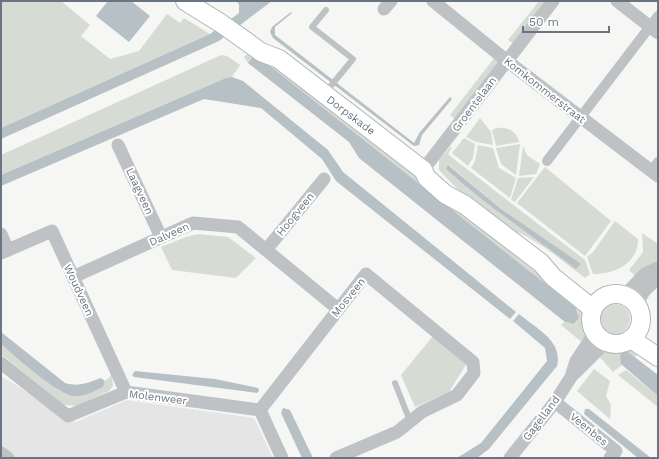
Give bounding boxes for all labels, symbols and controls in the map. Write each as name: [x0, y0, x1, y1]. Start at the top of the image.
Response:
scale bar: [523, 8, 609, 34]
text: 50 m: [529, 15, 559, 29]
street label: Komkommerstraat: [501, 55, 588, 126]
street label: Groentelaan: [449, 74, 499, 134]
street label: Dorpskade: [324, 93, 377, 138]
street label: Laagveen: [123, 166, 156, 217]
street label: Hoogveen: [274, 190, 317, 239]
street label: Dalveen: [147, 220, 191, 249]
street label: Woudveen: [61, 262, 96, 318]
street label: Mosveen: [329, 275, 368, 320]
street label: Molenweer: [128, 387, 188, 408]
street label: Gagelland: [520, 393, 563, 443]
street label: Veenbes: [567, 410, 610, 449]

